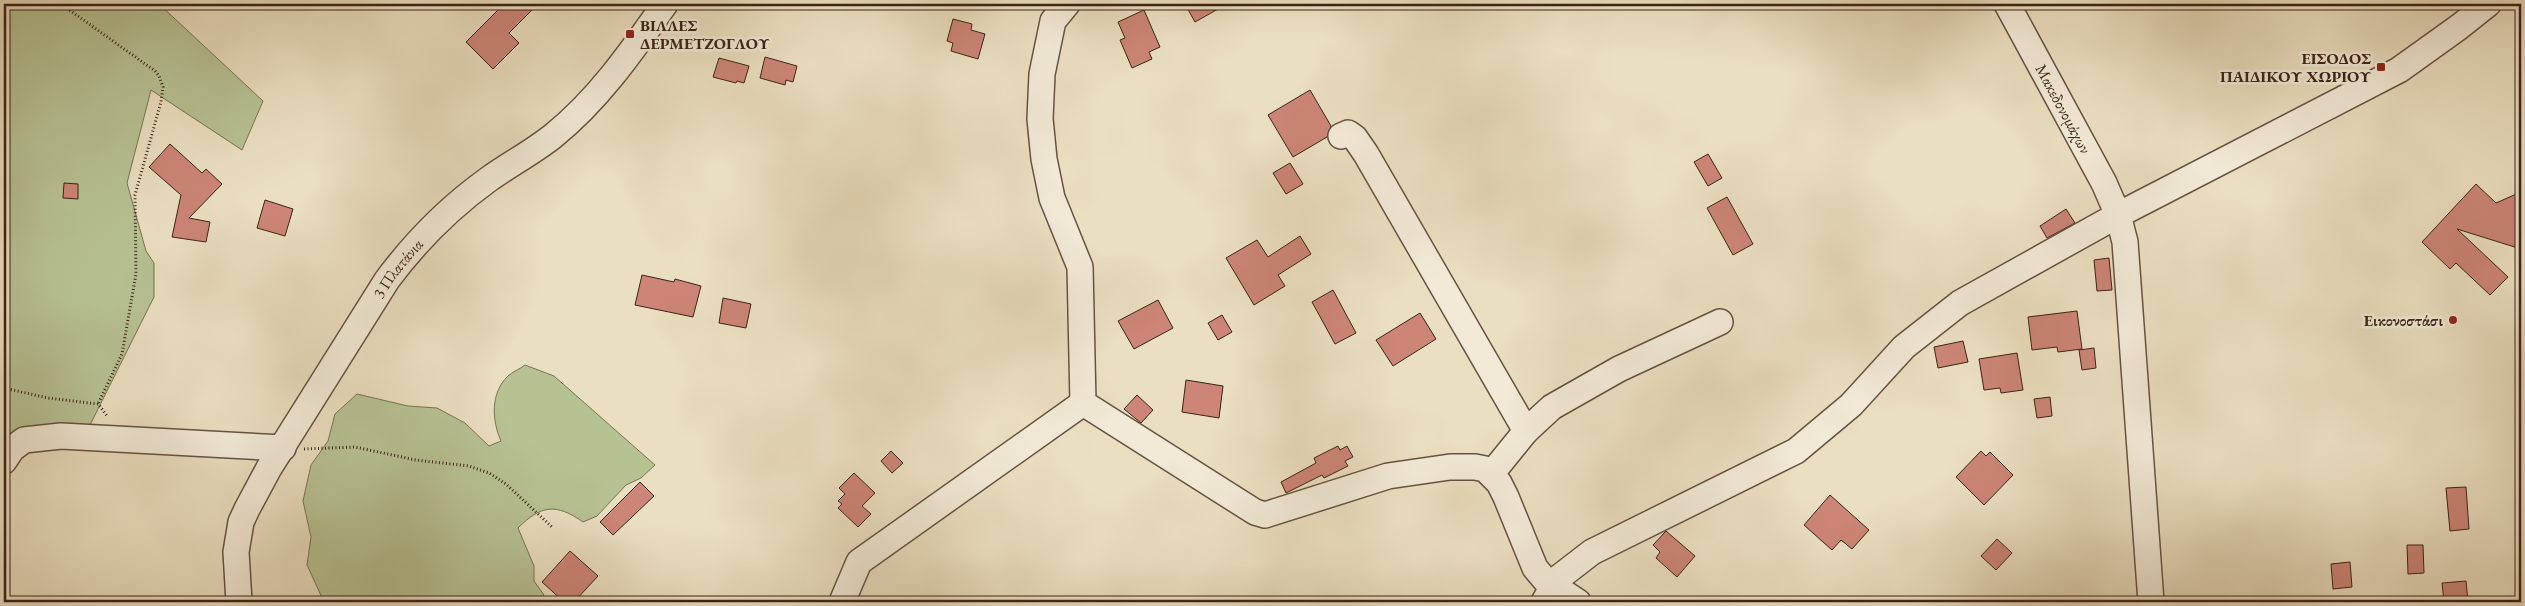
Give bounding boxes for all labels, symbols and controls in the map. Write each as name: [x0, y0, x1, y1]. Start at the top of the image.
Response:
place label: ΒΙΛΛΕΣ ΔΕΡΜΕΤΖΟΓΛΟΥ: [640, 15, 770, 54]
marker: ΒΙΛΛΕΣ ΔΕΡΜΕΤΖΟΓΛΟΥ: [624, 28, 636, 40]
place label: ΕΙΣΟΔΟΣ ΠΑΙΔΙΚΟΥ ΧΩΡΙΟΥ: [2220, 48, 2371, 87]
street label: Μακεδονομάχων: [2030, 60, 2096, 157]
marker: ΕΙΣΟΔΟΣ ΠΑΙΔΙΚΟΥ ΧΩΡΙΟΥ: [2375, 61, 2387, 73]
street label: 3 Πλατάνια: [368, 234, 428, 302]
place label: Εικονοστάσι: [2364, 310, 2443, 331]
marker: Εικονοστάσι: [2447, 314, 2459, 326]

